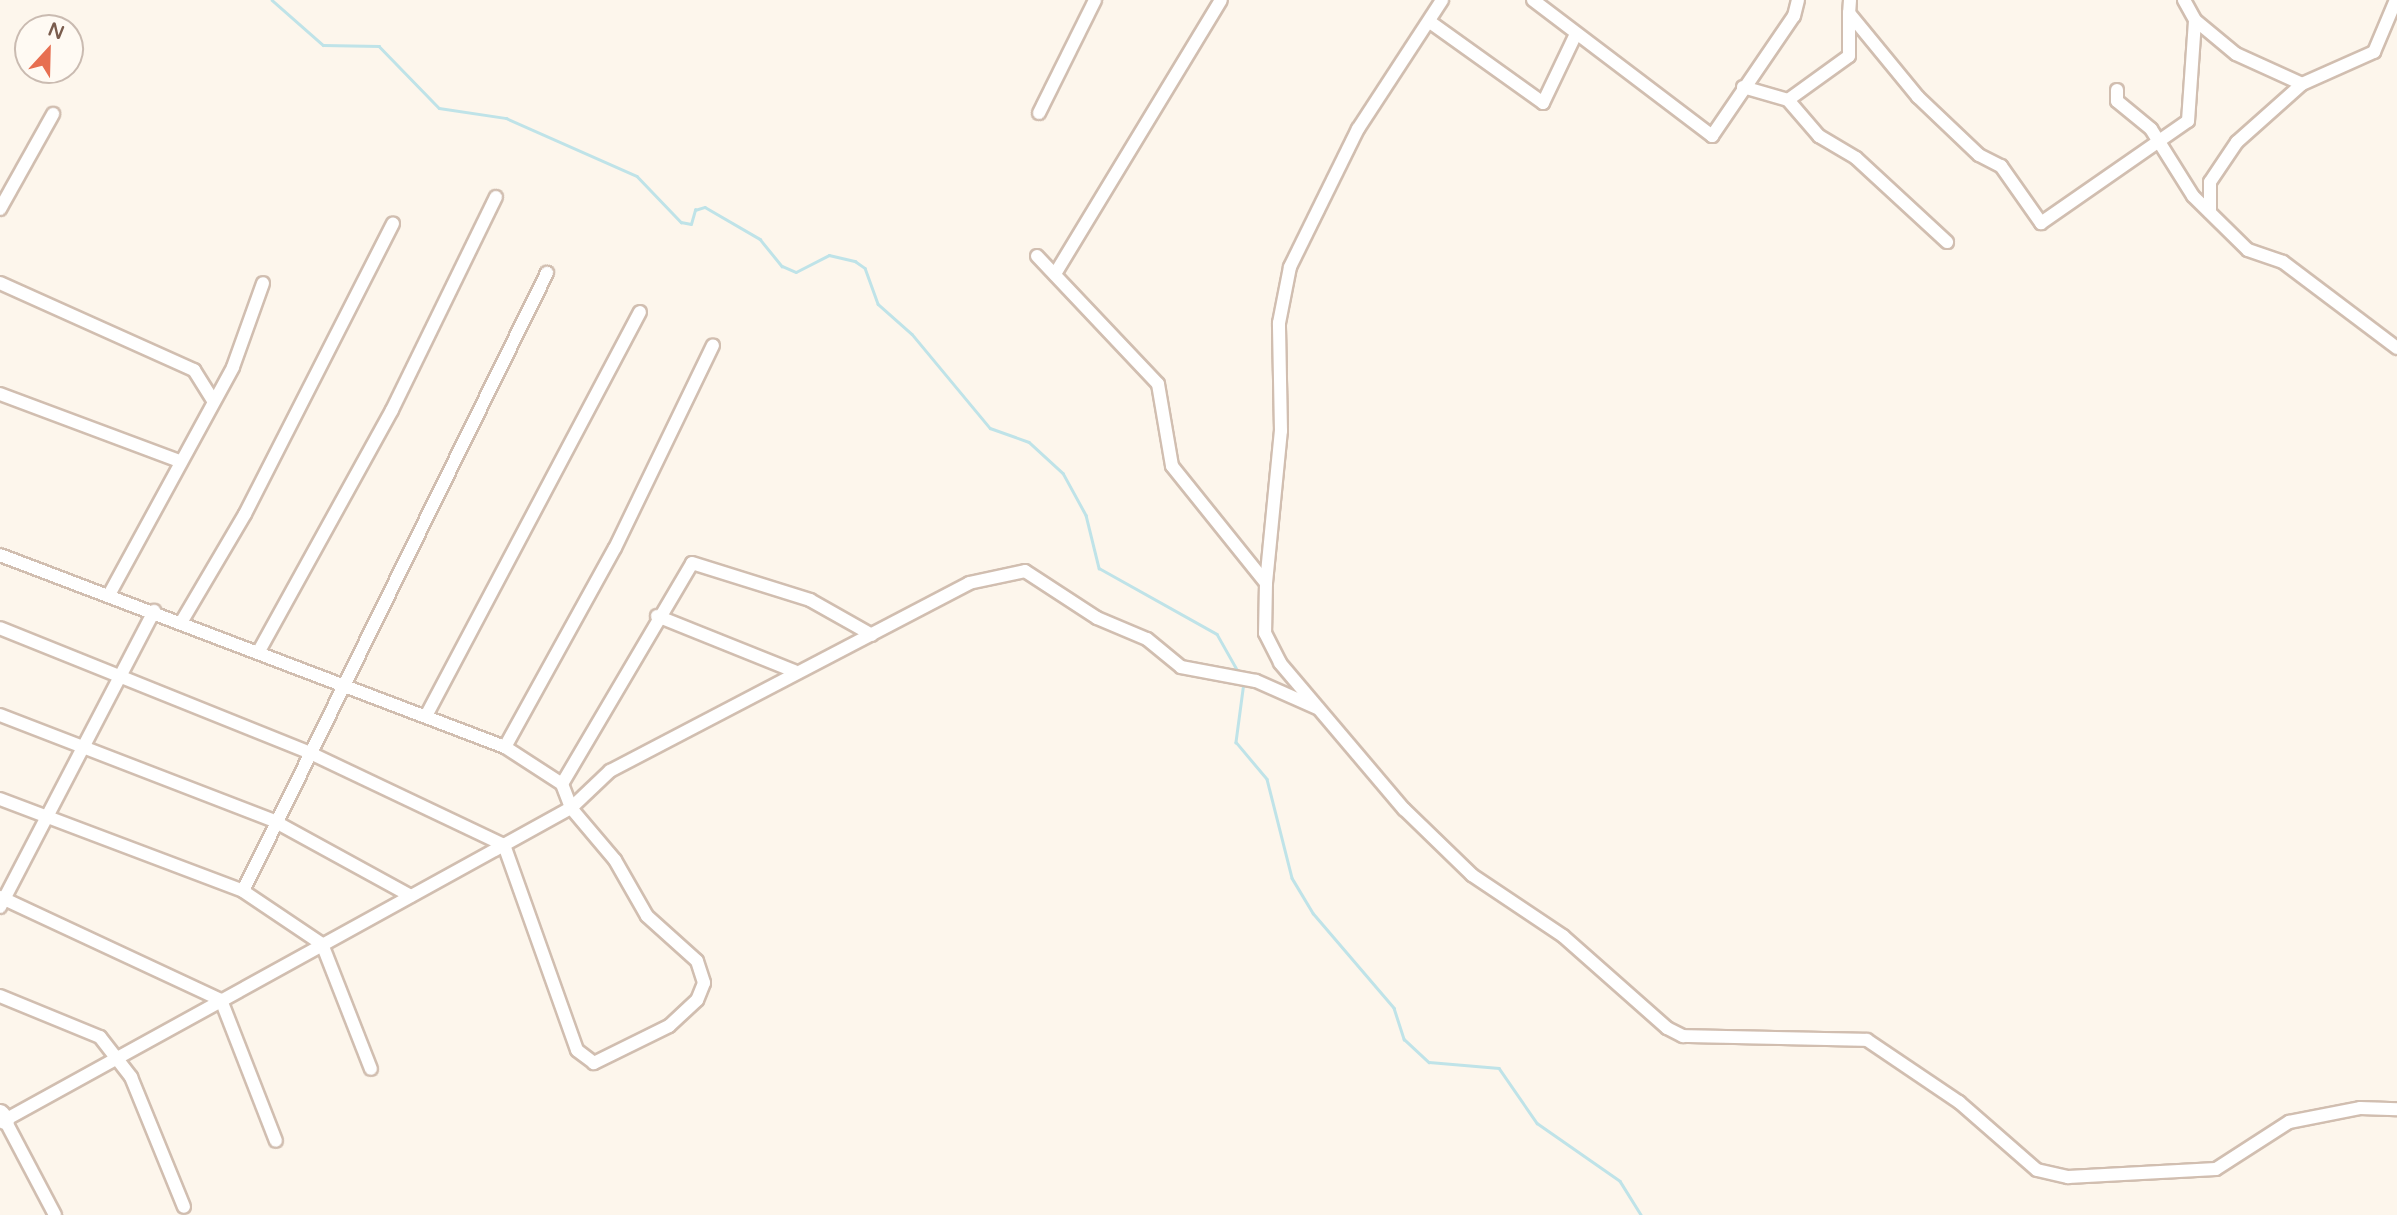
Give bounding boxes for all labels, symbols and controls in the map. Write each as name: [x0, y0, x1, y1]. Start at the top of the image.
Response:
north arrow: [14, 14, 84, 84]
text: N: [45, 18, 67, 44]

